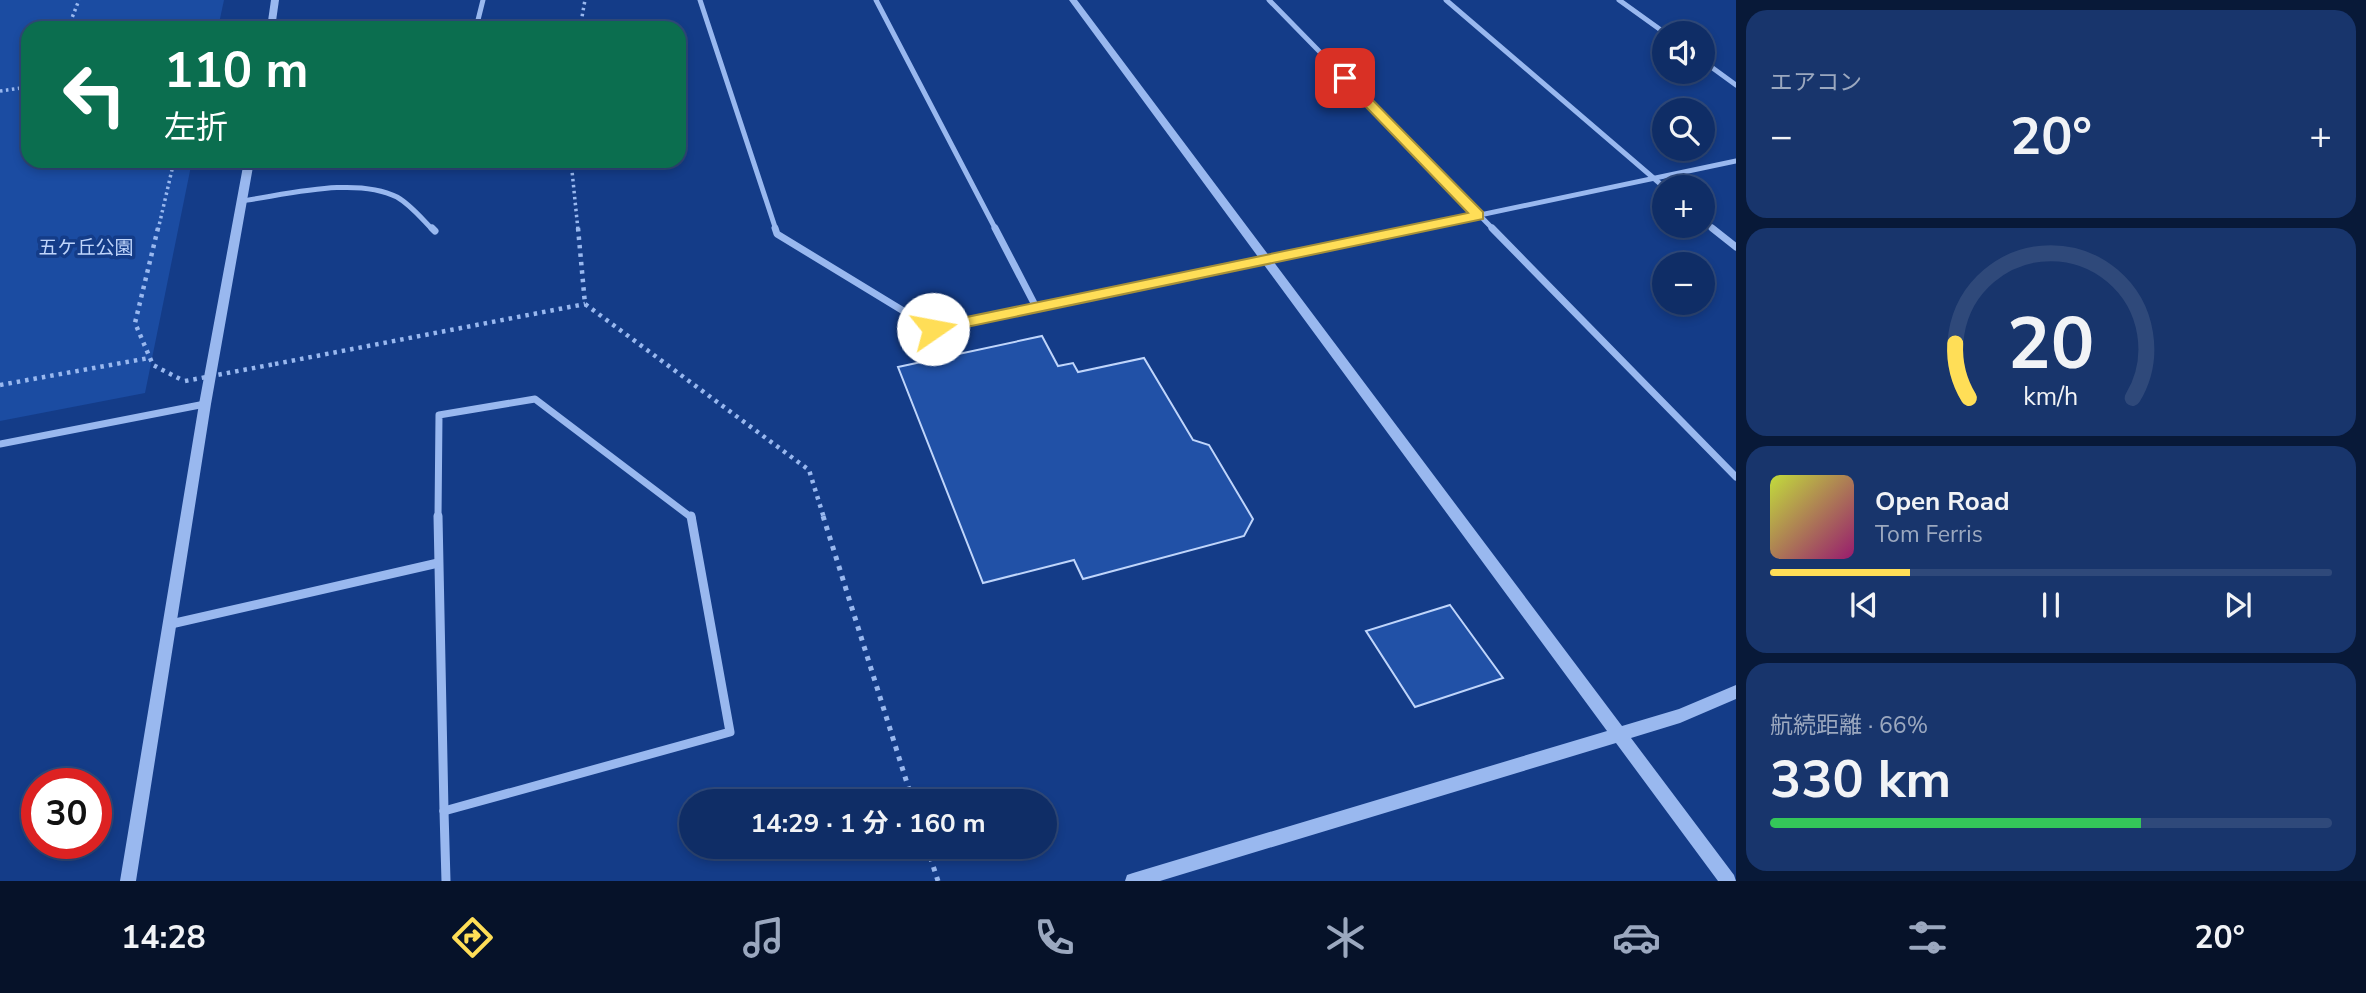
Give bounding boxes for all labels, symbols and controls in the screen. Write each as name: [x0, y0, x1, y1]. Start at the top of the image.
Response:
map controls: [1652, 21, 1715, 315]
button: sound: [1652, 21, 1715, 84]
text: 110 m: [164, 37, 308, 104]
pin: [1315, 48, 1375, 108]
icon: left: [49, 49, 140, 140]
icon: arrive: [1326, 59, 1364, 97]
text: エアコン: [1770, 67, 1862, 98]
button: search: [1652, 98, 1715, 161]
text: 20°: [2010, 101, 2092, 172]
text: 左折: [164, 106, 228, 149]
text: −: [1770, 111, 1793, 162]
text: +: [2309, 111, 2332, 162]
button: +: [1652, 175, 1715, 238]
park label: 五ケ丘公園: [38, 235, 134, 261]
button: −: [1652, 252, 1715, 315]
position arrow: [896, 292, 970, 366]
text: 20: [2007, 294, 2095, 394]
text: km/h: [2023, 379, 2079, 413]
text: Open Road: [1875, 484, 2010, 519]
text: Tom Ferris: [1875, 519, 1983, 550]
icon: previous: [1845, 586, 1883, 624]
icon: pause: [2032, 586, 2070, 624]
icon: next: [2219, 586, 2257, 624]
text: 航続距離 · 66%: [1770, 710, 1928, 741]
text: 330 km: [1770, 744, 1951, 815]
speed limit sign: 30: [21, 768, 112, 859]
text: 14:29 · 1 分 · 160 m: [750, 806, 986, 841]
icon: directions: [448, 913, 497, 962]
icon: music: [739, 913, 788, 962]
icon: phone: [1030, 913, 1079, 962]
icon: climate: [1321, 913, 1370, 962]
icon: car: [1612, 913, 1661, 962]
icon: filters: [1903, 913, 1952, 962]
text: 14:28: [121, 916, 206, 959]
text: 20°: [2194, 916, 2245, 959]

